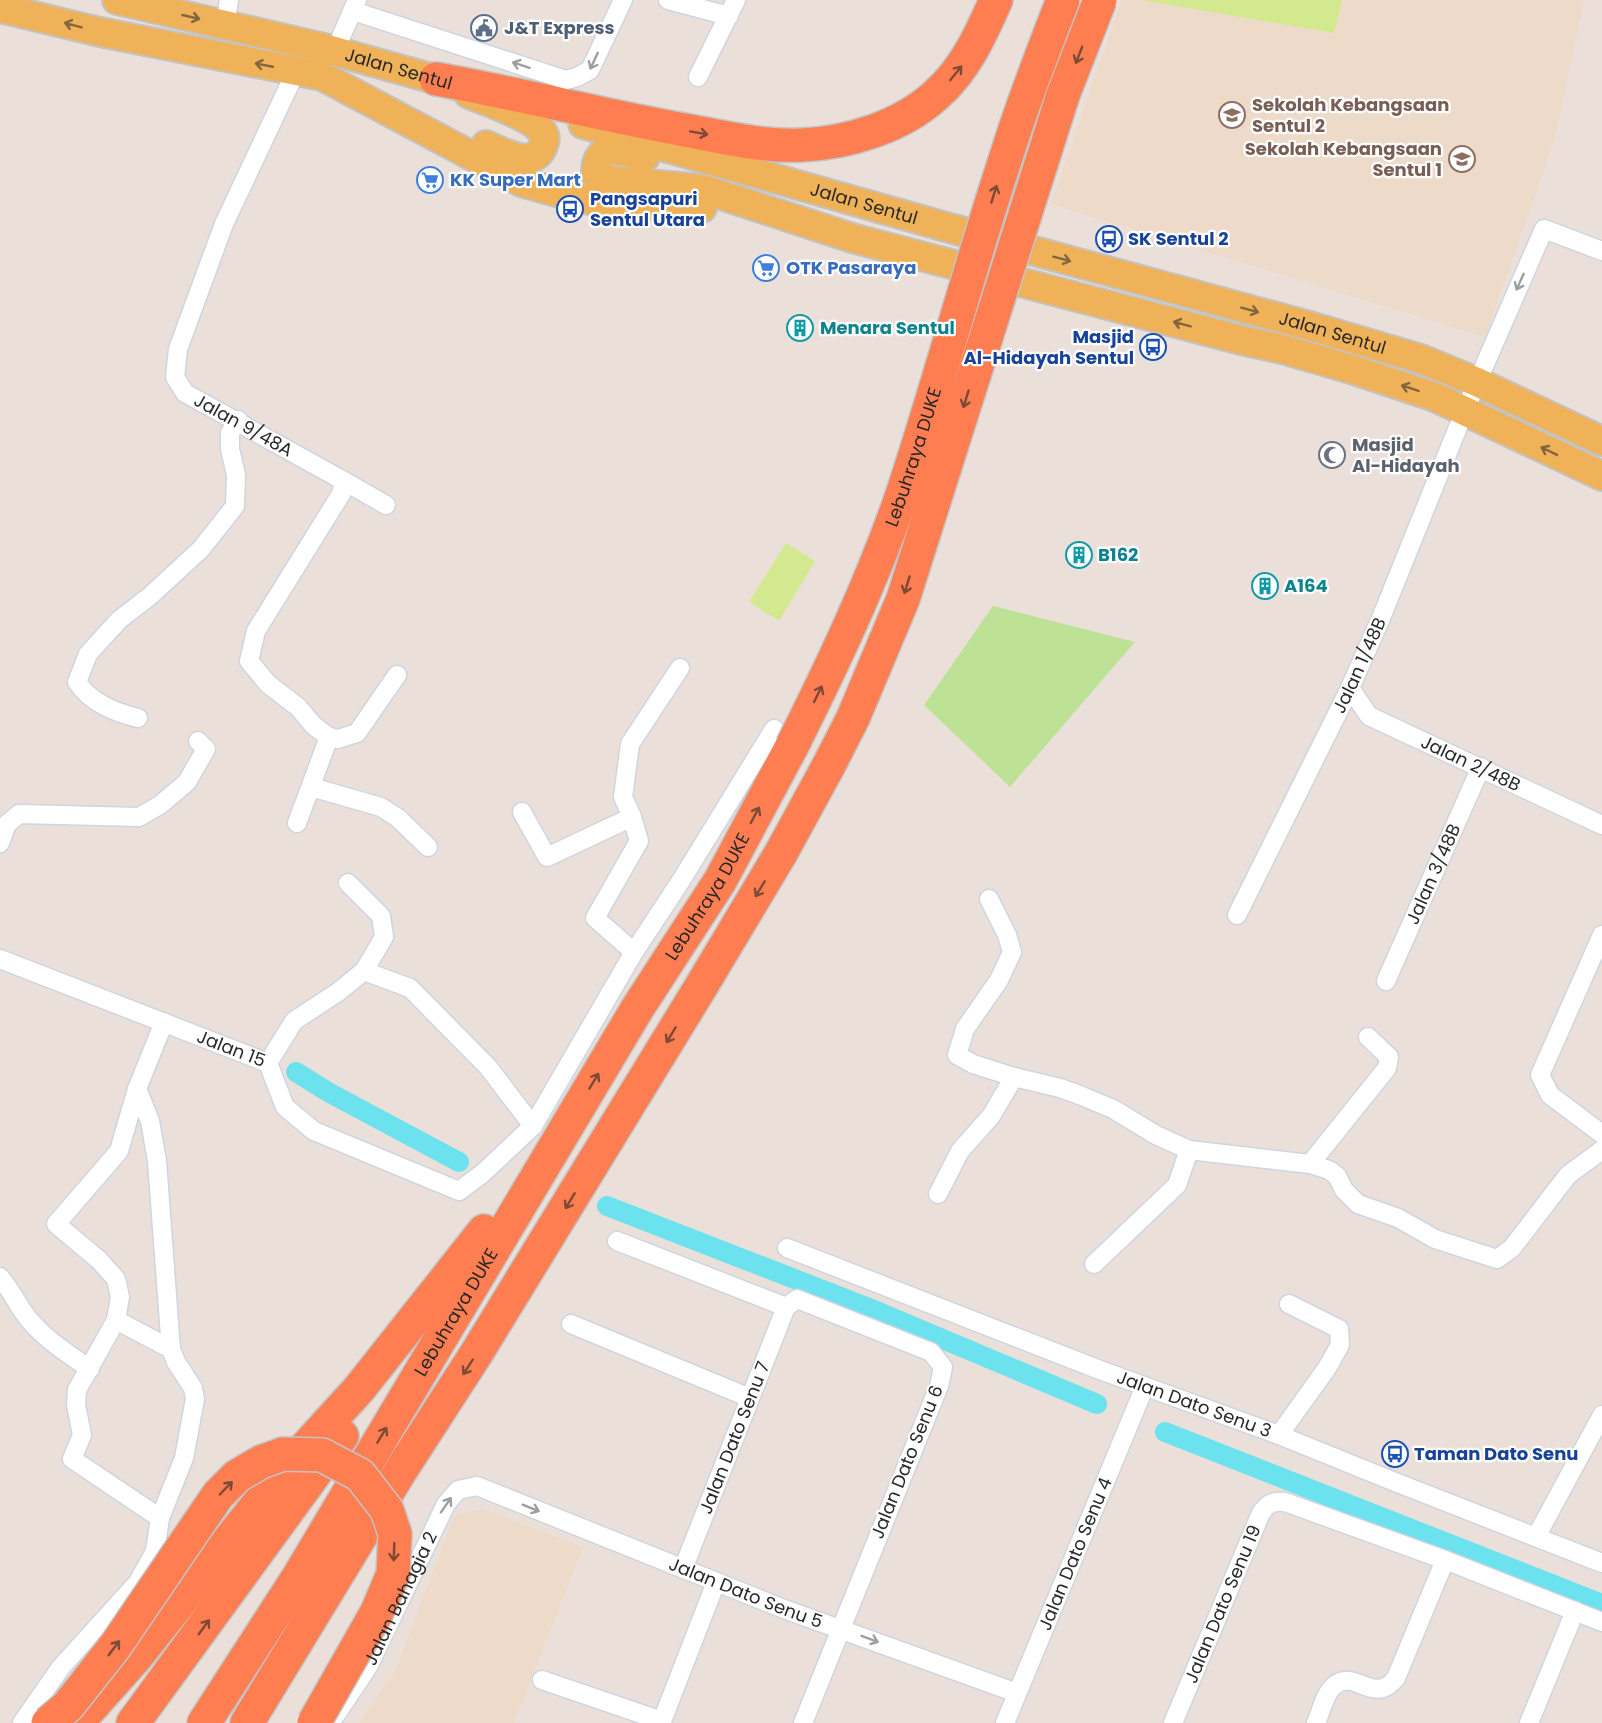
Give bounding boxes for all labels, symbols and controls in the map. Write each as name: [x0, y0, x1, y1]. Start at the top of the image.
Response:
one-way arrow: [181, 12, 200, 23]
public building icon: J&T Express: [469, 13, 499, 43]
place label: J&T Express: [504, 15, 615, 40]
one-way arrow: [64, 19, 83, 31]
street label: Jalan Sentul: [342, 42, 455, 96]
one-way arrow: [1073, 45, 1084, 63]
one-way arrow: [588, 51, 600, 69]
one-way arrow: [255, 59, 275, 70]
one-way arrow: [512, 59, 531, 70]
one-way arrow: [949, 66, 963, 81]
place label: Sekolah Kebangsaan Sentul 2: [1252, 92, 1449, 138]
school or university icon: Sekolah Kebangsaan Sentul 2: [1217, 100, 1247, 130]
one-way arrow: [689, 128, 709, 139]
place label: Sekolah Kebangsaan Sentul 1: [1245, 136, 1442, 182]
school or university icon: Sekolah Kebangsaan Sentul 1: [1447, 144, 1477, 174]
supermarket icon: KK Super Mart: [415, 165, 445, 195]
place label: KK Super Mart: [450, 167, 581, 192]
street label: Jalan Sentul: [807, 176, 921, 230]
one-way arrow: [989, 185, 1000, 204]
place label: Pangsapuri Sentul Utara: [590, 186, 705, 232]
bus stop icon: Pangsapuri Sentul Utara: [555, 194, 585, 224]
bus stop icon: SK Sentul 2: [1094, 224, 1124, 254]
place label: SK Sentul 2: [1128, 226, 1229, 251]
supermarket icon: OTK Pasaraya: [751, 253, 781, 283]
one-way arrow: [1052, 253, 1071, 265]
place label: OTK Pasaraya: [786, 255, 916, 280]
one-way arrow: [1514, 273, 1526, 291]
one-way arrow: [1240, 304, 1259, 316]
street label: Jalan Sentul: [1276, 305, 1389, 360]
building icon: Menara Sentul: [785, 313, 815, 343]
place label: Menara Sentul: [820, 315, 955, 340]
one-way arrow: [1173, 318, 1192, 330]
place label: Masjid Al-Hidayah Sentul: [963, 324, 1134, 370]
bus stop icon: Masjid Al-Hidayah Sentul: [1138, 332, 1168, 362]
one-way arrow: [1401, 382, 1420, 393]
street label: Lebuhraya DUKE: [879, 384, 947, 530]
street label: Jalan 9/48A: [190, 387, 298, 462]
one-way arrow: [960, 389, 971, 408]
place label: Masjid Al-Hidayah: [1352, 432, 1460, 478]
mosque icon: Masjid Al-Hidayah: [1317, 440, 1347, 470]
one-way arrow: [1541, 444, 1559, 456]
building icon: B162: [1064, 540, 1094, 570]
place label: B162: [1098, 542, 1138, 567]
building icon: A164: [1250, 571, 1280, 601]
place label: A164: [1284, 573, 1328, 598]
one-way arrow: [901, 575, 912, 594]
street label: Jalan 1/48B: [1326, 613, 1392, 717]
one-way arrow: [812, 685, 824, 703]
street label: Jalan 2/48B: [1417, 729, 1525, 797]
one-way arrow: [749, 807, 761, 824]
street label: Jalan 3/48B: [1400, 820, 1466, 928]
street label: Lebuhraya DUKE: [659, 828, 755, 965]
one-way arrow: [753, 880, 765, 897]
street label: Jalan 15: [193, 1024, 269, 1073]
one-way arrow: [665, 1026, 677, 1043]
one-way arrow: [588, 1073, 600, 1090]
one-way arrow: [563, 1192, 575, 1209]
street label: Lebuhraya DUKE: [408, 1243, 504, 1381]
one-way arrow: [461, 1358, 473, 1375]
street label: Jalan Dato Senu 7: [693, 1358, 775, 1518]
street label: Jalan Dato Senu 3: [1113, 1364, 1275, 1443]
street label: Jalan Dato Senu 6: [864, 1381, 949, 1542]
one-way arrow: [377, 1427, 389, 1444]
bus stop icon: Taman Dato Senu: [1380, 1439, 1410, 1469]
place label: Taman Dato Senu: [1414, 1441, 1578, 1466]
street label: Jalan Dato Senu 4: [1032, 1474, 1118, 1634]
one-way arrow: [218, 1480, 233, 1495]
one-way arrow: [440, 1498, 452, 1514]
one-way arrow: [521, 1503, 540, 1514]
street label: Jalan Dato Senu 19: [1178, 1521, 1267, 1687]
street label: Jalan Bahagia 2: [358, 1527, 443, 1669]
one-way arrow: [388, 1541, 400, 1561]
street label: Jalan Dato Senu 5: [665, 1551, 826, 1634]
one-way arrow: [198, 1619, 210, 1635]
one-way arrow: [860, 1634, 878, 1645]
one-way arrow: [108, 1640, 121, 1656]

